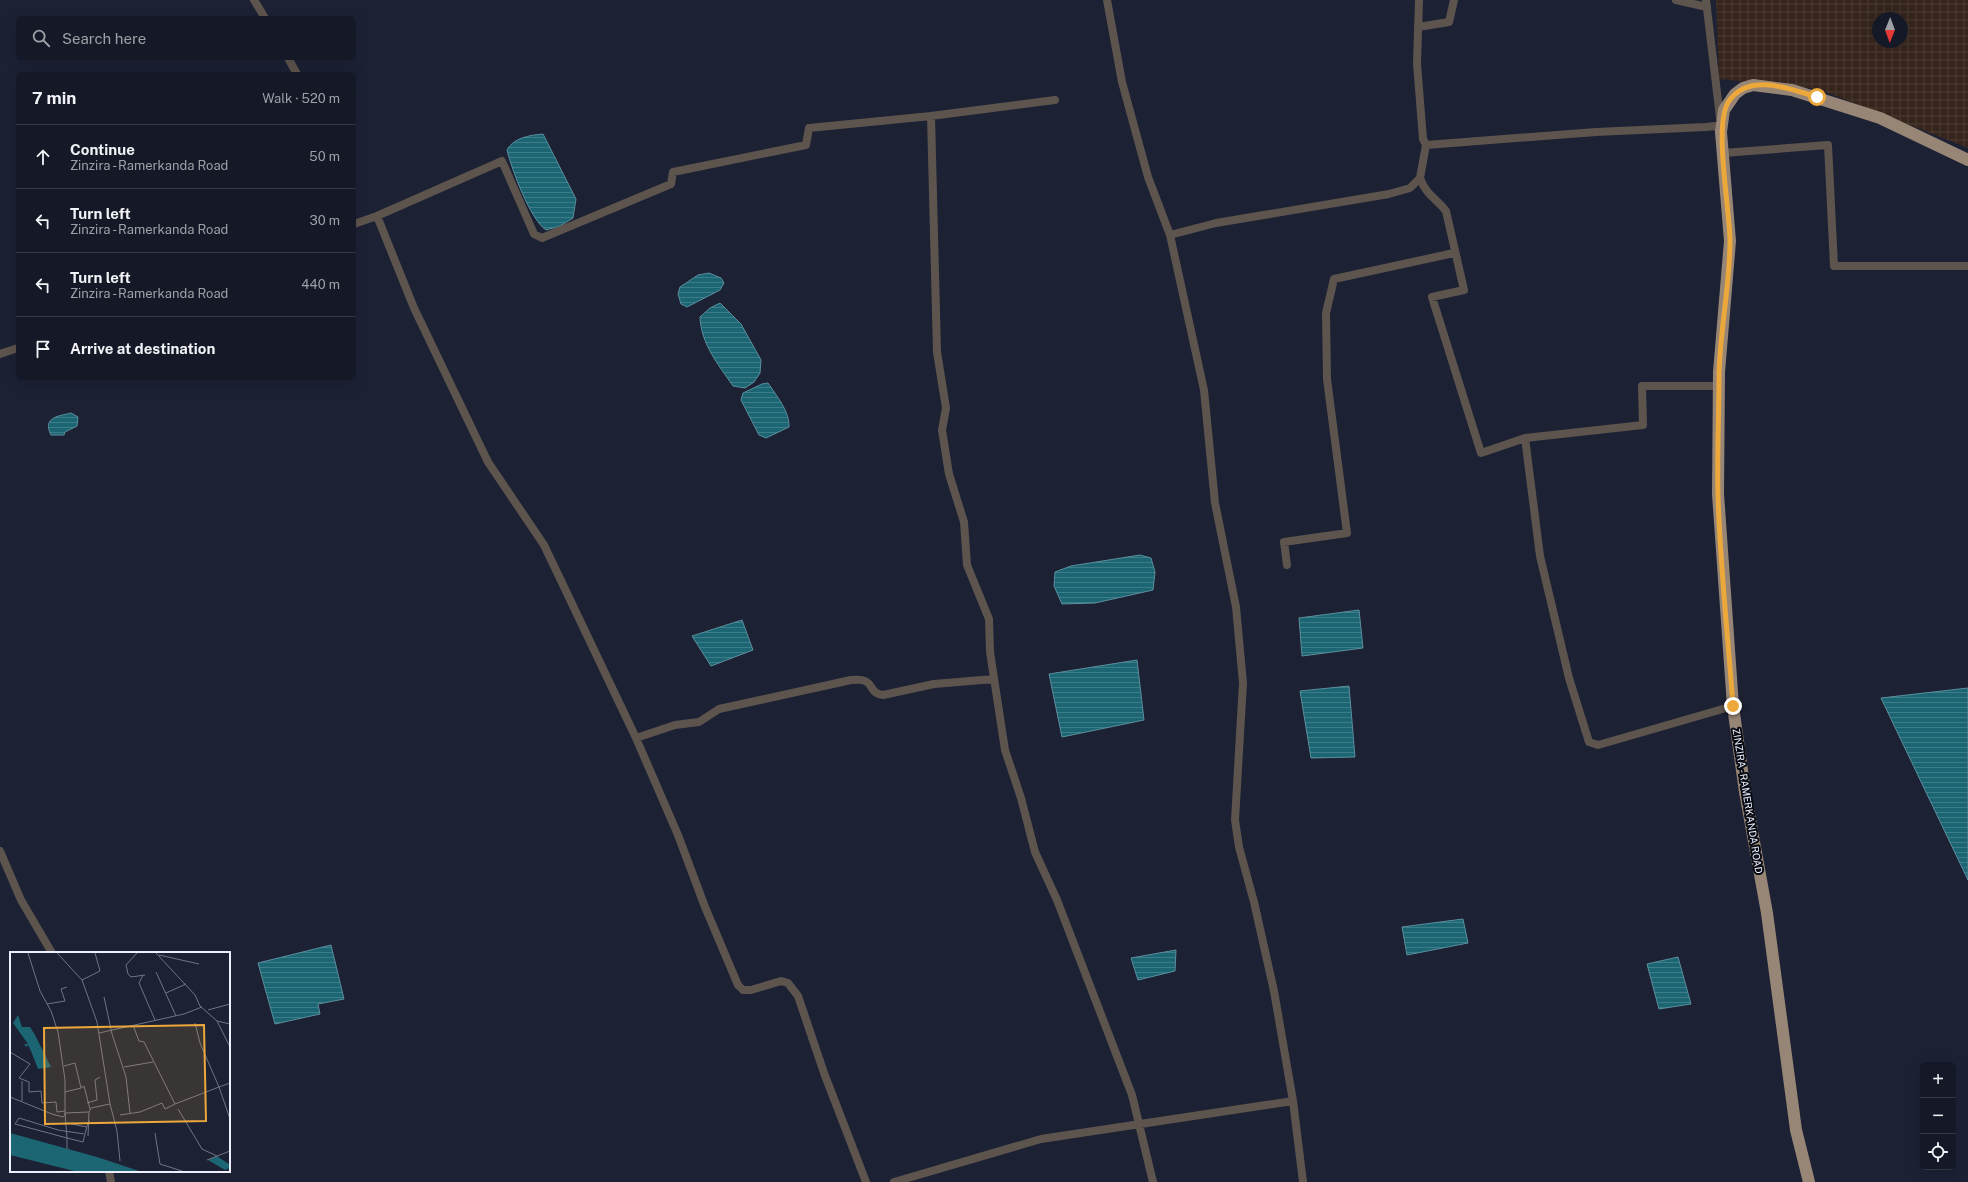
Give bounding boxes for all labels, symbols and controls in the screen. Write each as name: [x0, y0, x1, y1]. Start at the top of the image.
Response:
north arrow: [1872, 12, 1908, 48]
search box: [16, 16, 356, 60]
icon: search: [30, 27, 52, 49]
text: Search here: [62, 30, 146, 47]
text: 7 min: [32, 88, 76, 108]
route start: [1808, 88, 1826, 106]
text: Walk · 520 m: [262, 91, 340, 106]
text: Continue: [70, 141, 135, 158]
icon: ahead: [32, 146, 54, 168]
text: 50 m: [309, 149, 340, 164]
text: Zinzira - Ramerkanda Road: [70, 158, 228, 173]
text: Turn left: [70, 205, 131, 222]
icon: left: [32, 210, 54, 232]
text: 30 m: [310, 213, 340, 228]
text: Zinzira - Ramerkanda Road: [70, 222, 228, 237]
text: Turn left: [70, 269, 131, 286]
icon: left: [32, 274, 54, 296]
text: 440 m: [301, 277, 340, 292]
text: Zinzira - Ramerkanda Road: [70, 286, 228, 301]
icon: arrive: [32, 338, 54, 360]
text: Arrive at destination: [70, 340, 215, 357]
route end: [1724, 697, 1742, 715]
street label: ZINZIRA - RAMERKANDA ROAD: [1731, 727, 1765, 875]
inset map: [10, 952, 230, 1172]
map controls: [1920, 1062, 1956, 1170]
button: +: [1920, 1062, 1956, 1098]
button: −: [1920, 1098, 1956, 1134]
button: locate: [1920, 1134, 1956, 1170]

